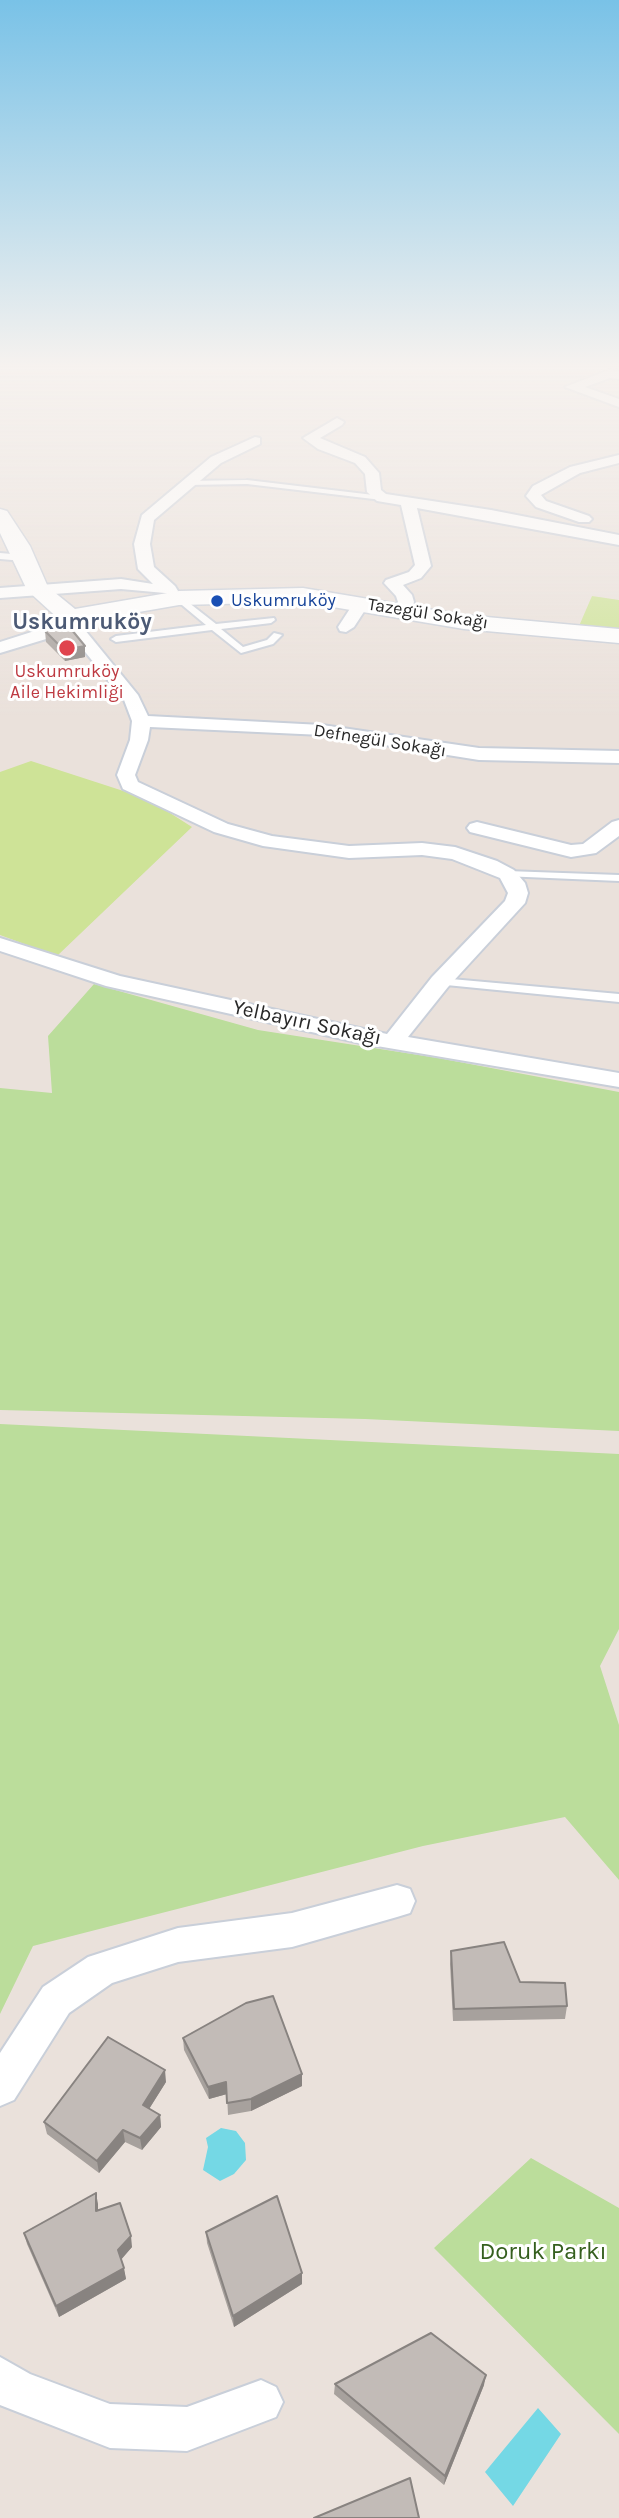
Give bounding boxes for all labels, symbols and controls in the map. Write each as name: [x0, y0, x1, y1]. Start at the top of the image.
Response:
place label: Uskumruköy: [231, 590, 336, 612]
marker: Uskumruköy: [209, 593, 225, 609]
street label: Tazegül Sokağı: [366, 594, 490, 634]
district label: Uskumruköy: [12, 608, 152, 636]
marker: Uskumruköy Aile Hekimliği: [57, 638, 77, 658]
place label: Uskumruköy Aile Hekimliği: [10, 661, 124, 704]
street label: Defnegül Sokağı: [312, 720, 448, 762]
street label: Yelbayırı Sokağı: [230, 995, 384, 1051]
park label: Doruk Parkı: [479, 2238, 607, 2266]

